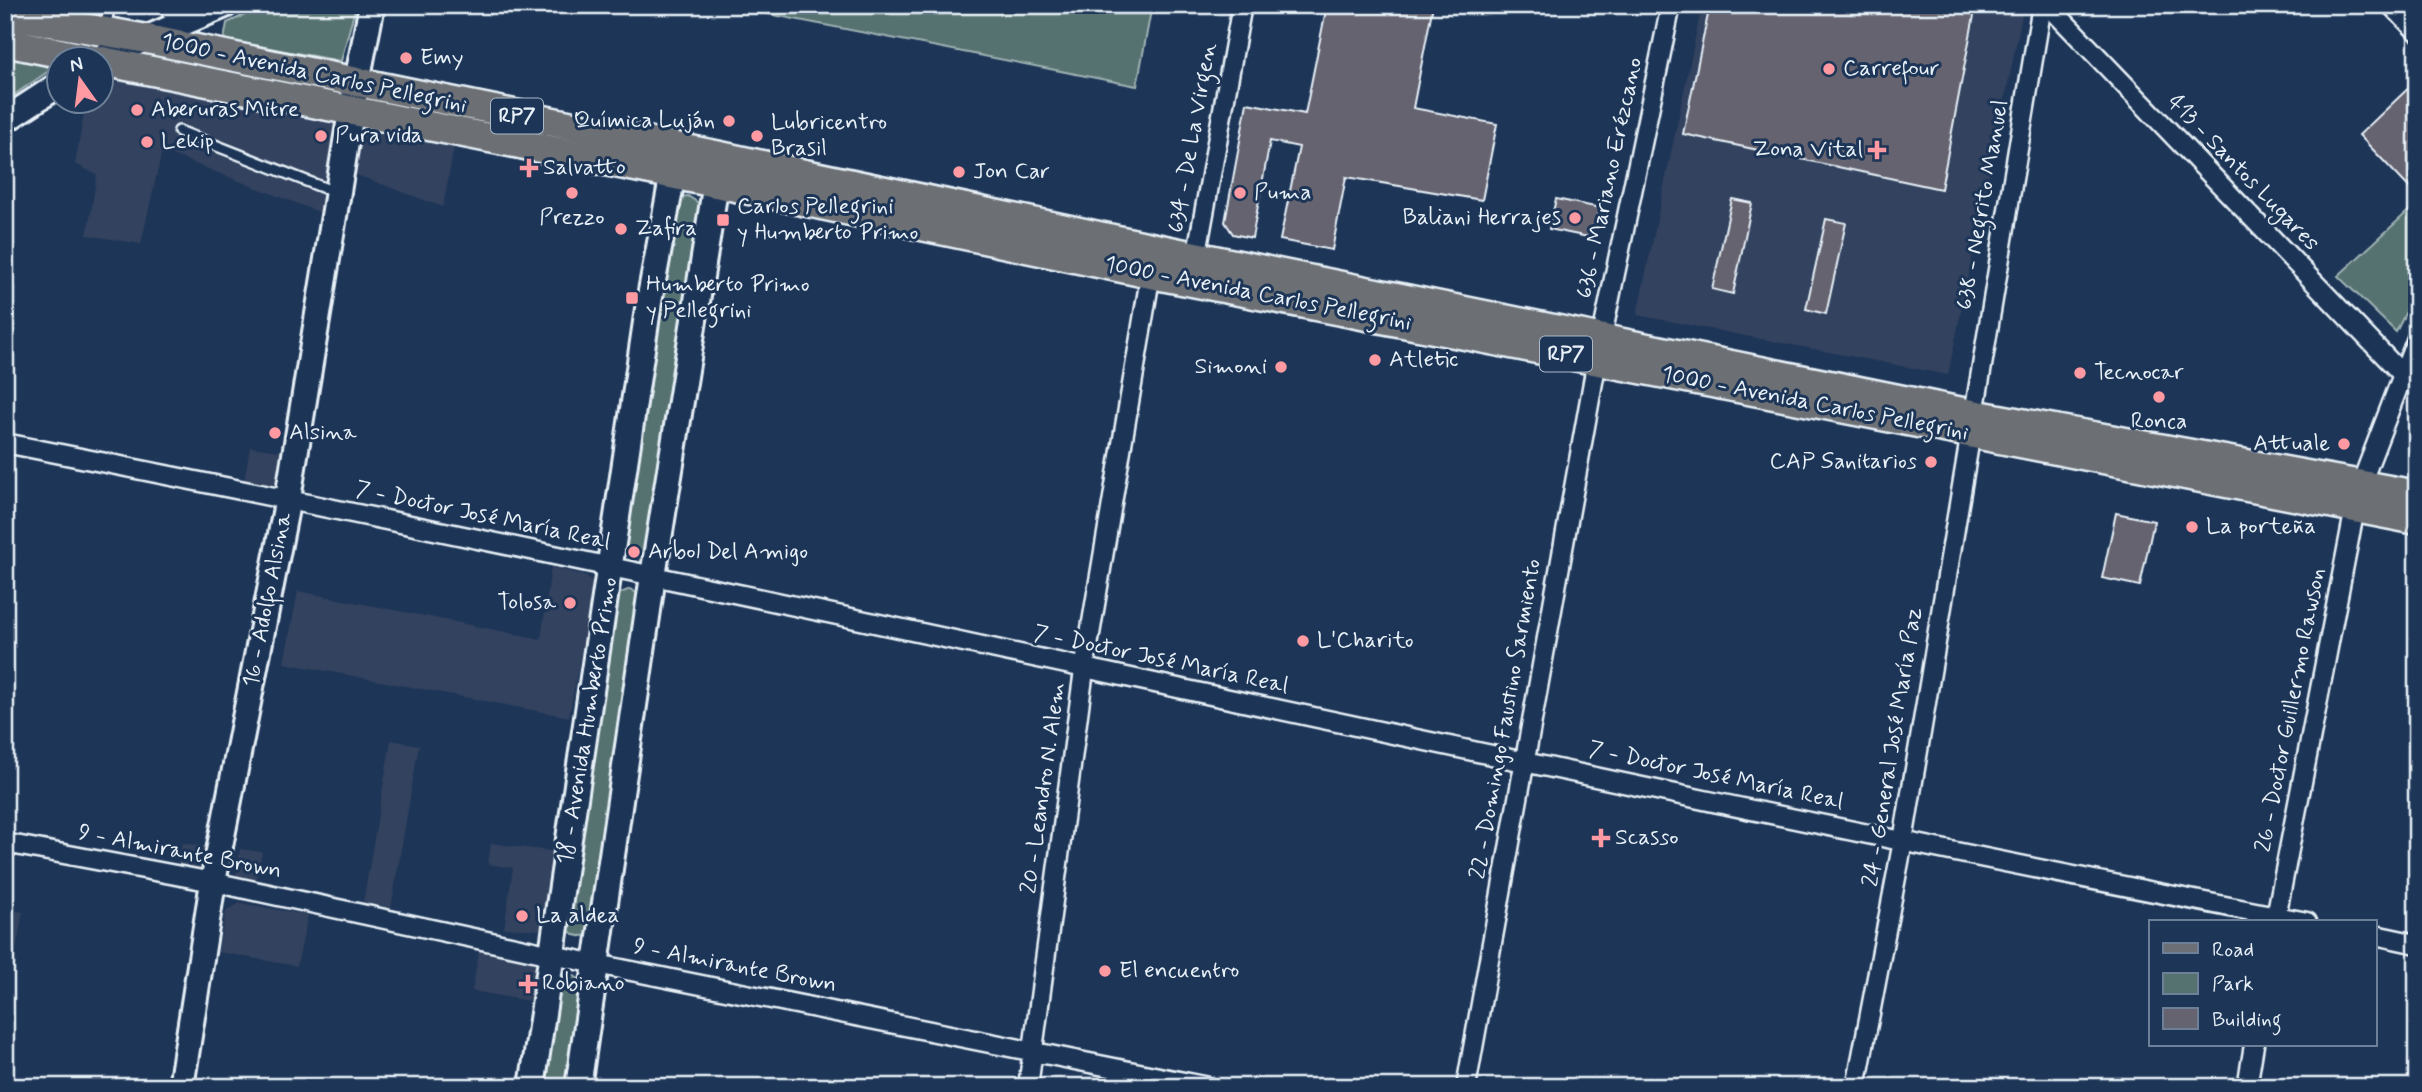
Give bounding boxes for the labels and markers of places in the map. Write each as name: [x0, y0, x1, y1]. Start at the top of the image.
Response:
place label: Emy: [420, 43, 463, 73]
marker: Emy: [398, 50, 414, 66]
place label: Carrefour: [1843, 54, 1940, 85]
marker: Carrefour: [1821, 61, 1837, 77]
place label: Aberuras Mitre: [151, 95, 299, 125]
marker: Aberuras Mitre: [129, 102, 145, 118]
place label: Química Luján: [574, 106, 715, 136]
place label: Lubricentro Brasil: [771, 108, 887, 164]
marker: Química Luján: [721, 113, 737, 129]
place label: Pura vida: [335, 121, 423, 151]
place label: Lekip: [161, 127, 214, 157]
marker: Pura vida: [313, 128, 329, 144]
marker: Lubricentro Brasil: [749, 128, 765, 144]
marker: Lekip: [139, 134, 155, 150]
place label: Zona Vital: [1753, 135, 1863, 165]
marker: Zona Vital: [1869, 142, 1885, 158]
place label: Salvatto: [543, 153, 626, 183]
place label: Jon Car: [973, 157, 1050, 187]
marker: Salvatto: [521, 160, 537, 176]
marker: Jon Car: [951, 164, 967, 180]
place label: Puma: [1254, 178, 1312, 208]
marker: Prezzo: [564, 185, 580, 201]
marker: Puma: [1232, 185, 1248, 201]
place label: Carlos Pellegrini y Humberto Primo: [737, 192, 918, 248]
place label: Prezzo: [539, 203, 605, 233]
place label: Baliani Herrajes: [1402, 203, 1561, 233]
marker: Baliani Herrajes: [1567, 210, 1583, 226]
marker: Carlos Pellegrini y Humberto Primo: [715, 212, 731, 228]
place label: Zafira: [635, 214, 697, 244]
marker: Zafira: [613, 221, 629, 237]
place label: Humberto Primo y Pellegrini: [646, 270, 810, 328]
marker: Humberto Primo y Pellegrini: [624, 290, 640, 306]
place label: Atletic: [1389, 345, 1458, 375]
place label: Simoni: [1194, 352, 1267, 382]
marker: Atletic: [1367, 352, 1383, 368]
place label: Tecnocar: [2094, 358, 2184, 388]
marker: Simoni: [1273, 359, 1289, 375]
marker: Tecnocar: [2072, 365, 2088, 381]
marker: Ronca: [2151, 389, 2167, 405]
place label: Ronca: [2131, 407, 2187, 437]
place label: Alsina: [289, 418, 357, 448]
marker: Alsina: [267, 425, 283, 441]
place label: Attuale: [2253, 429, 2330, 459]
marker: Attuale: [2336, 436, 2352, 452]
place label: CAP Sanitarios: [1770, 447, 1917, 477]
marker: CAP Sanitarios: [1923, 454, 1939, 470]
place label: La porteña: [2206, 512, 2316, 542]
marker: La porteña: [2184, 519, 2200, 535]
place label: Arbol Del Amigo: [648, 537, 808, 567]
marker: Arbol Del Amigo: [626, 544, 642, 560]
place label: Tolosa: [497, 588, 556, 618]
marker: Tolosa: [562, 595, 578, 611]
place label: L'Charito: [1317, 626, 1414, 656]
marker: L'Charito: [1295, 633, 1311, 649]
place label: Scasso: [1615, 823, 1679, 853]
marker: Scasso: [1593, 830, 1609, 846]
place label: La aldea: [536, 901, 619, 931]
marker: La aldea: [514, 908, 530, 924]
place label: El encuentro: [1119, 956, 1239, 986]
marker: El encuentro: [1097, 963, 1113, 979]
place label: Robiano: [542, 969, 624, 999]
marker: Robiano: [520, 976, 536, 992]

